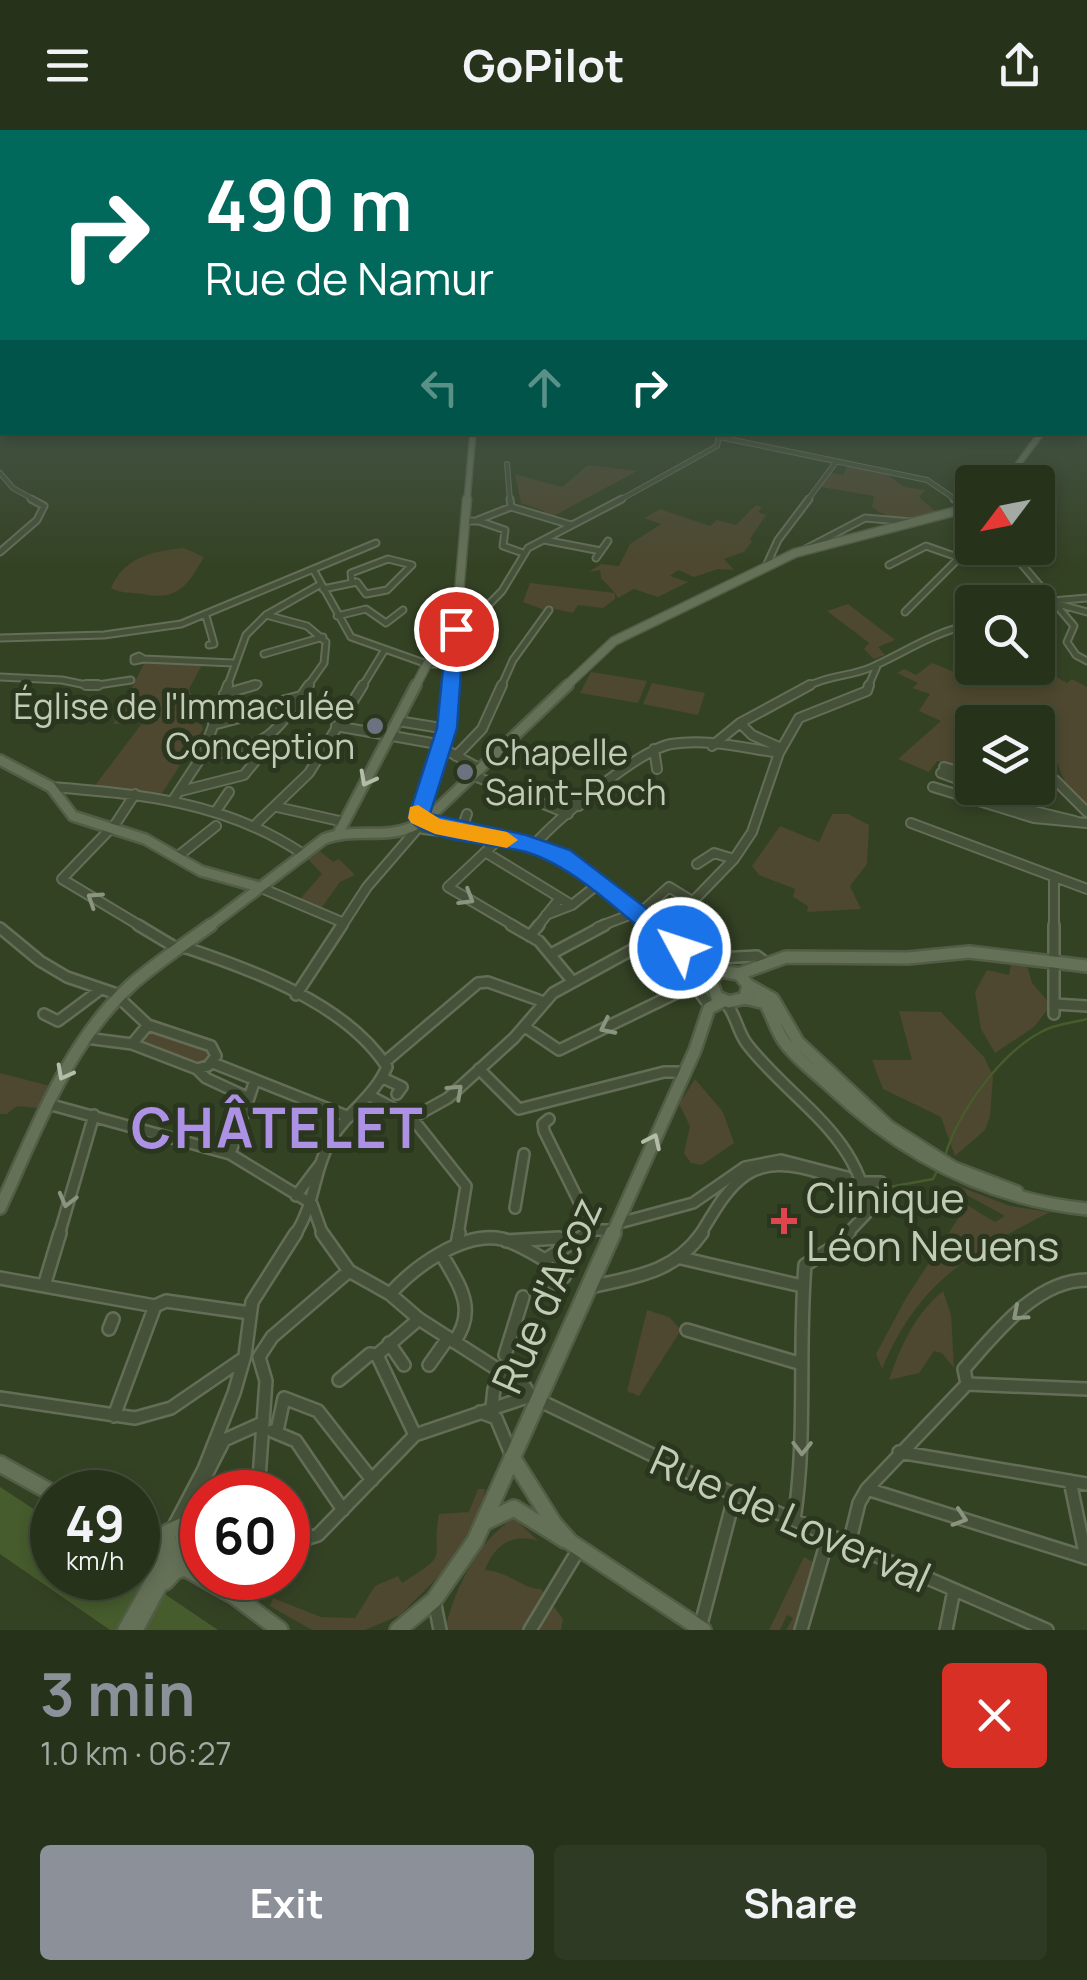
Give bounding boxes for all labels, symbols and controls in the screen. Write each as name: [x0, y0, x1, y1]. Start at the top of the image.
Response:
text: GoPilot: [462, 34, 625, 96]
icon: menu: [40, 38, 95, 93]
icon: share: [992, 38, 1047, 93]
text: 490 m: [205, 156, 412, 252]
icon: right: [40, 170, 170, 300]
text: Rue de Namur: [205, 247, 494, 309]
icon: left: [412, 360, 467, 415]
icon: ahead: [517, 360, 572, 415]
icon: right: [622, 360, 677, 415]
north arrow: [955, 465, 1055, 565]
map controls: [955, 465, 1055, 805]
button: search: [955, 585, 1055, 685]
pin: [414, 587, 499, 672]
icon: arrive: [429, 602, 484, 657]
place label: Église de l'Immaculée Conception: [13, 682, 355, 770]
button: layers: [955, 705, 1055, 805]
marker: Église de l'Immaculée Conception: [364, 715, 386, 737]
place label: Chapelle Saint-Roch: [485, 728, 667, 816]
marker: Chapelle Saint-Roch: [454, 761, 476, 783]
one-way arrow: [360, 769, 379, 787]
one-way arrow: [456, 886, 474, 906]
one-way arrow: [87, 892, 105, 911]
position arrow: [628, 896, 732, 1000]
one-way arrow: [599, 1014, 617, 1034]
one-way arrow: [56, 1063, 76, 1081]
one-way arrow: [444, 1085, 463, 1103]
district label: CHÂTELET: [131, 1089, 425, 1165]
one-way arrow: [641, 1134, 661, 1152]
place label: Clinique Léon Neuens: [806, 1168, 1059, 1274]
street label: Rue d'Acoz: [477, 1188, 615, 1402]
one-way arrow: [58, 1191, 79, 1208]
marker: Clinique Léon Neuens: [771, 1208, 797, 1234]
one-way arrow: [1013, 1302, 1031, 1320]
street label: Rue de Loverval: [642, 1430, 940, 1606]
one-way arrow: [791, 1442, 813, 1457]
speed limit sign: 60: [180, 1470, 310, 1600]
text: 49: [65, 1489, 125, 1557]
one-way arrow: [951, 1507, 968, 1527]
text: km/h: [66, 1543, 124, 1578]
text: 3 min: [40, 1652, 195, 1734]
button: close: [942, 1663, 1047, 1768]
text: 1.0 km · 06:27: [40, 1731, 232, 1775]
button: Exit: [40, 1845, 534, 1960]
button: Share: [554, 1845, 1047, 1960]

